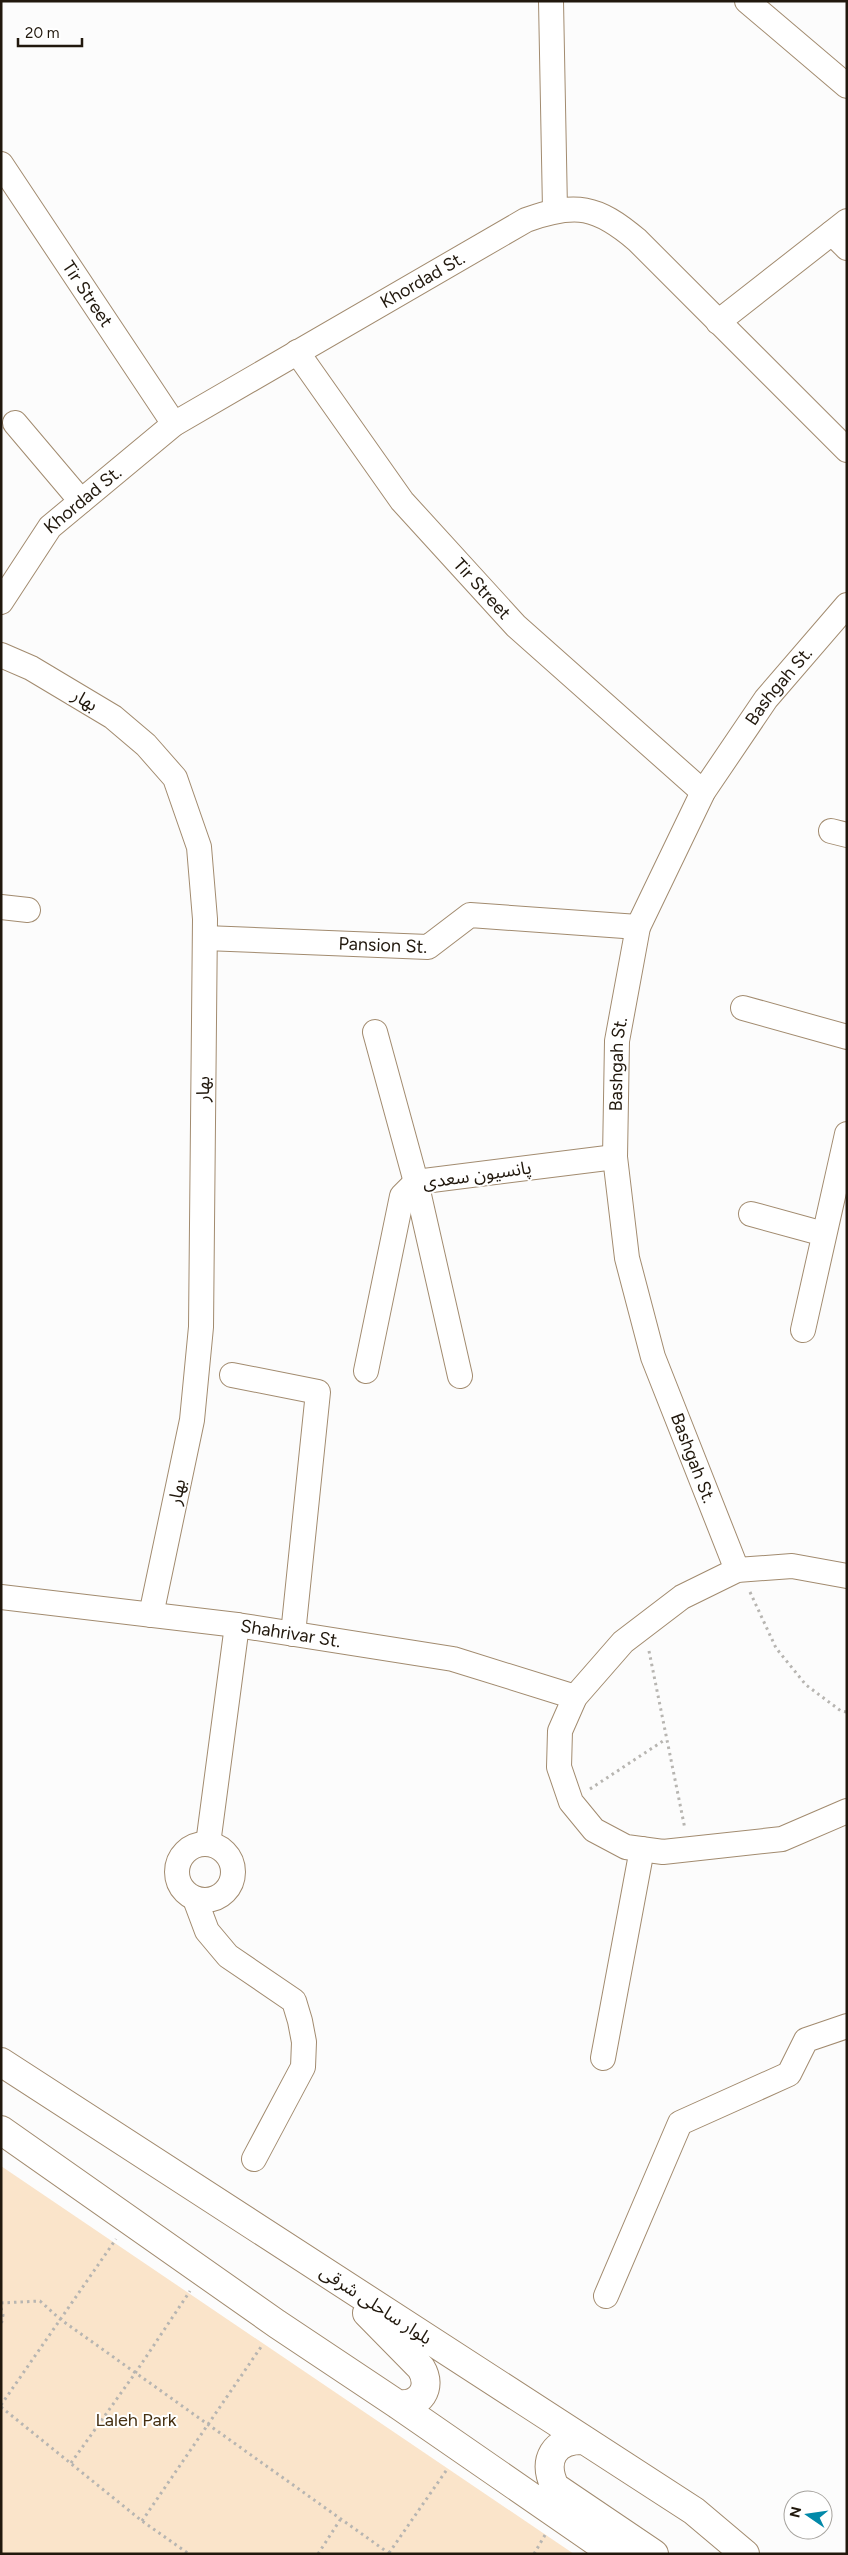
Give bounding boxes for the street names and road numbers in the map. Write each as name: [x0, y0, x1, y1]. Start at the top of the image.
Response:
street label: Khordad St.: [376, 247, 469, 313]
street label: Tir Street: [57, 257, 117, 331]
street label: Khordad St.: [39, 461, 126, 538]
street label: Tir Street: [449, 554, 516, 624]
street label: Bashgah St.: [740, 642, 817, 730]
street label: بهار: [67, 683, 102, 716]
street label: Pansion St.: [338, 932, 428, 958]
street label: Bashgah St.: [605, 1015, 632, 1111]
street label: بهار: [192, 1076, 214, 1103]
street label: پانسیون سعدی: [421, 1156, 533, 1194]
street label: Bashgah St.: [666, 1410, 720, 1506]
street label: بهار: [163, 1477, 190, 1508]
street label: Shahrivar St.: [239, 1615, 342, 1652]
street label: بلوار ساحلی شرقی: [316, 2261, 436, 2349]

